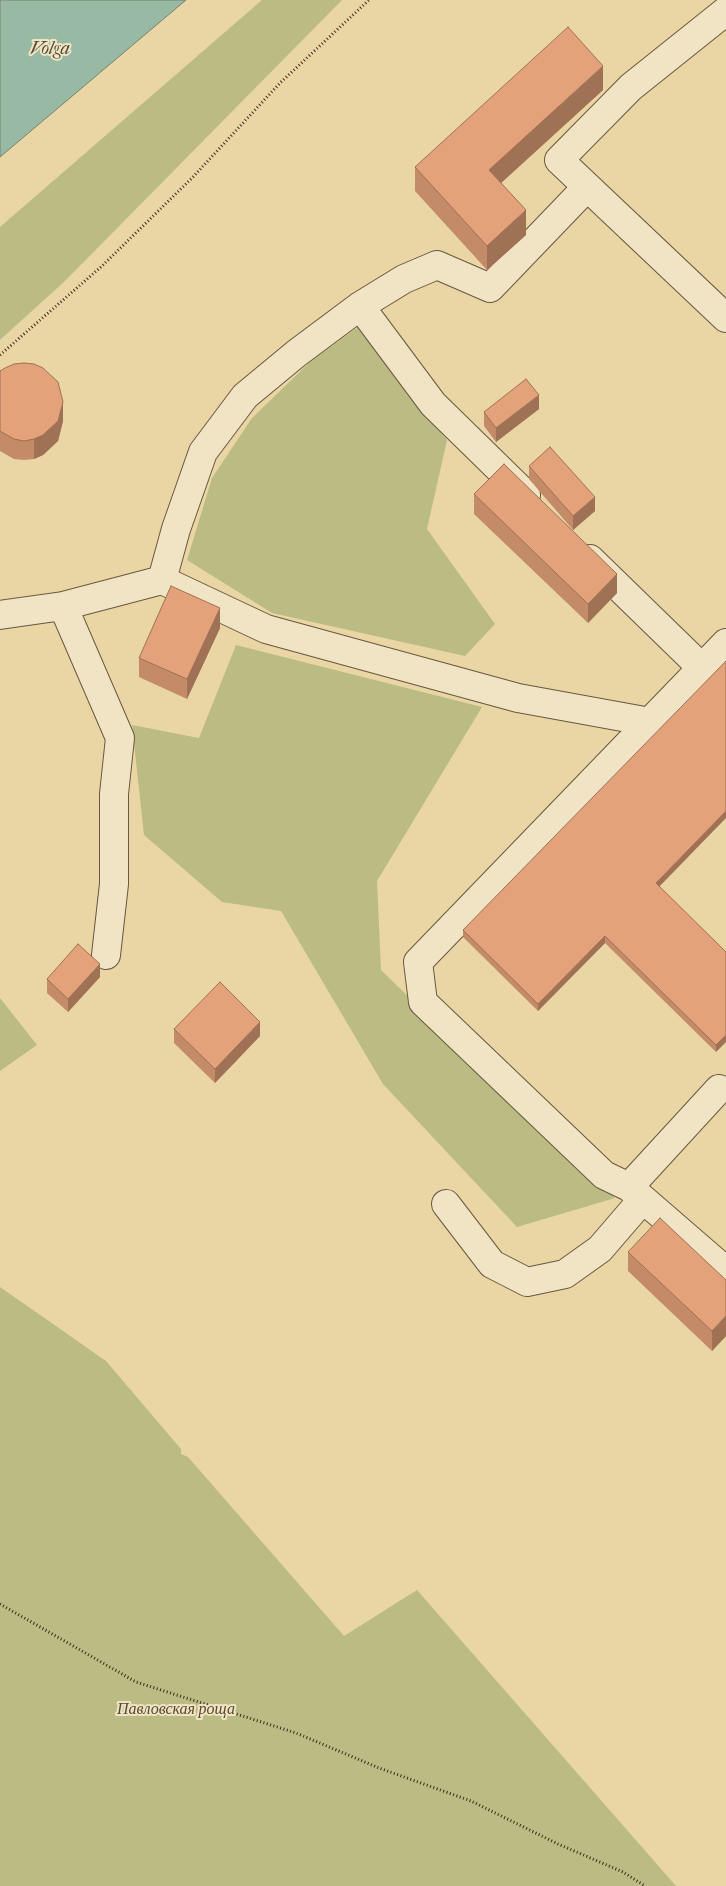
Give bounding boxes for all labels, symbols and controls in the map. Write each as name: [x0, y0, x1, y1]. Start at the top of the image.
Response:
water label: Volga: [30, 39, 70, 61]
park label: Павловская роща: [117, 1700, 235, 1720]

